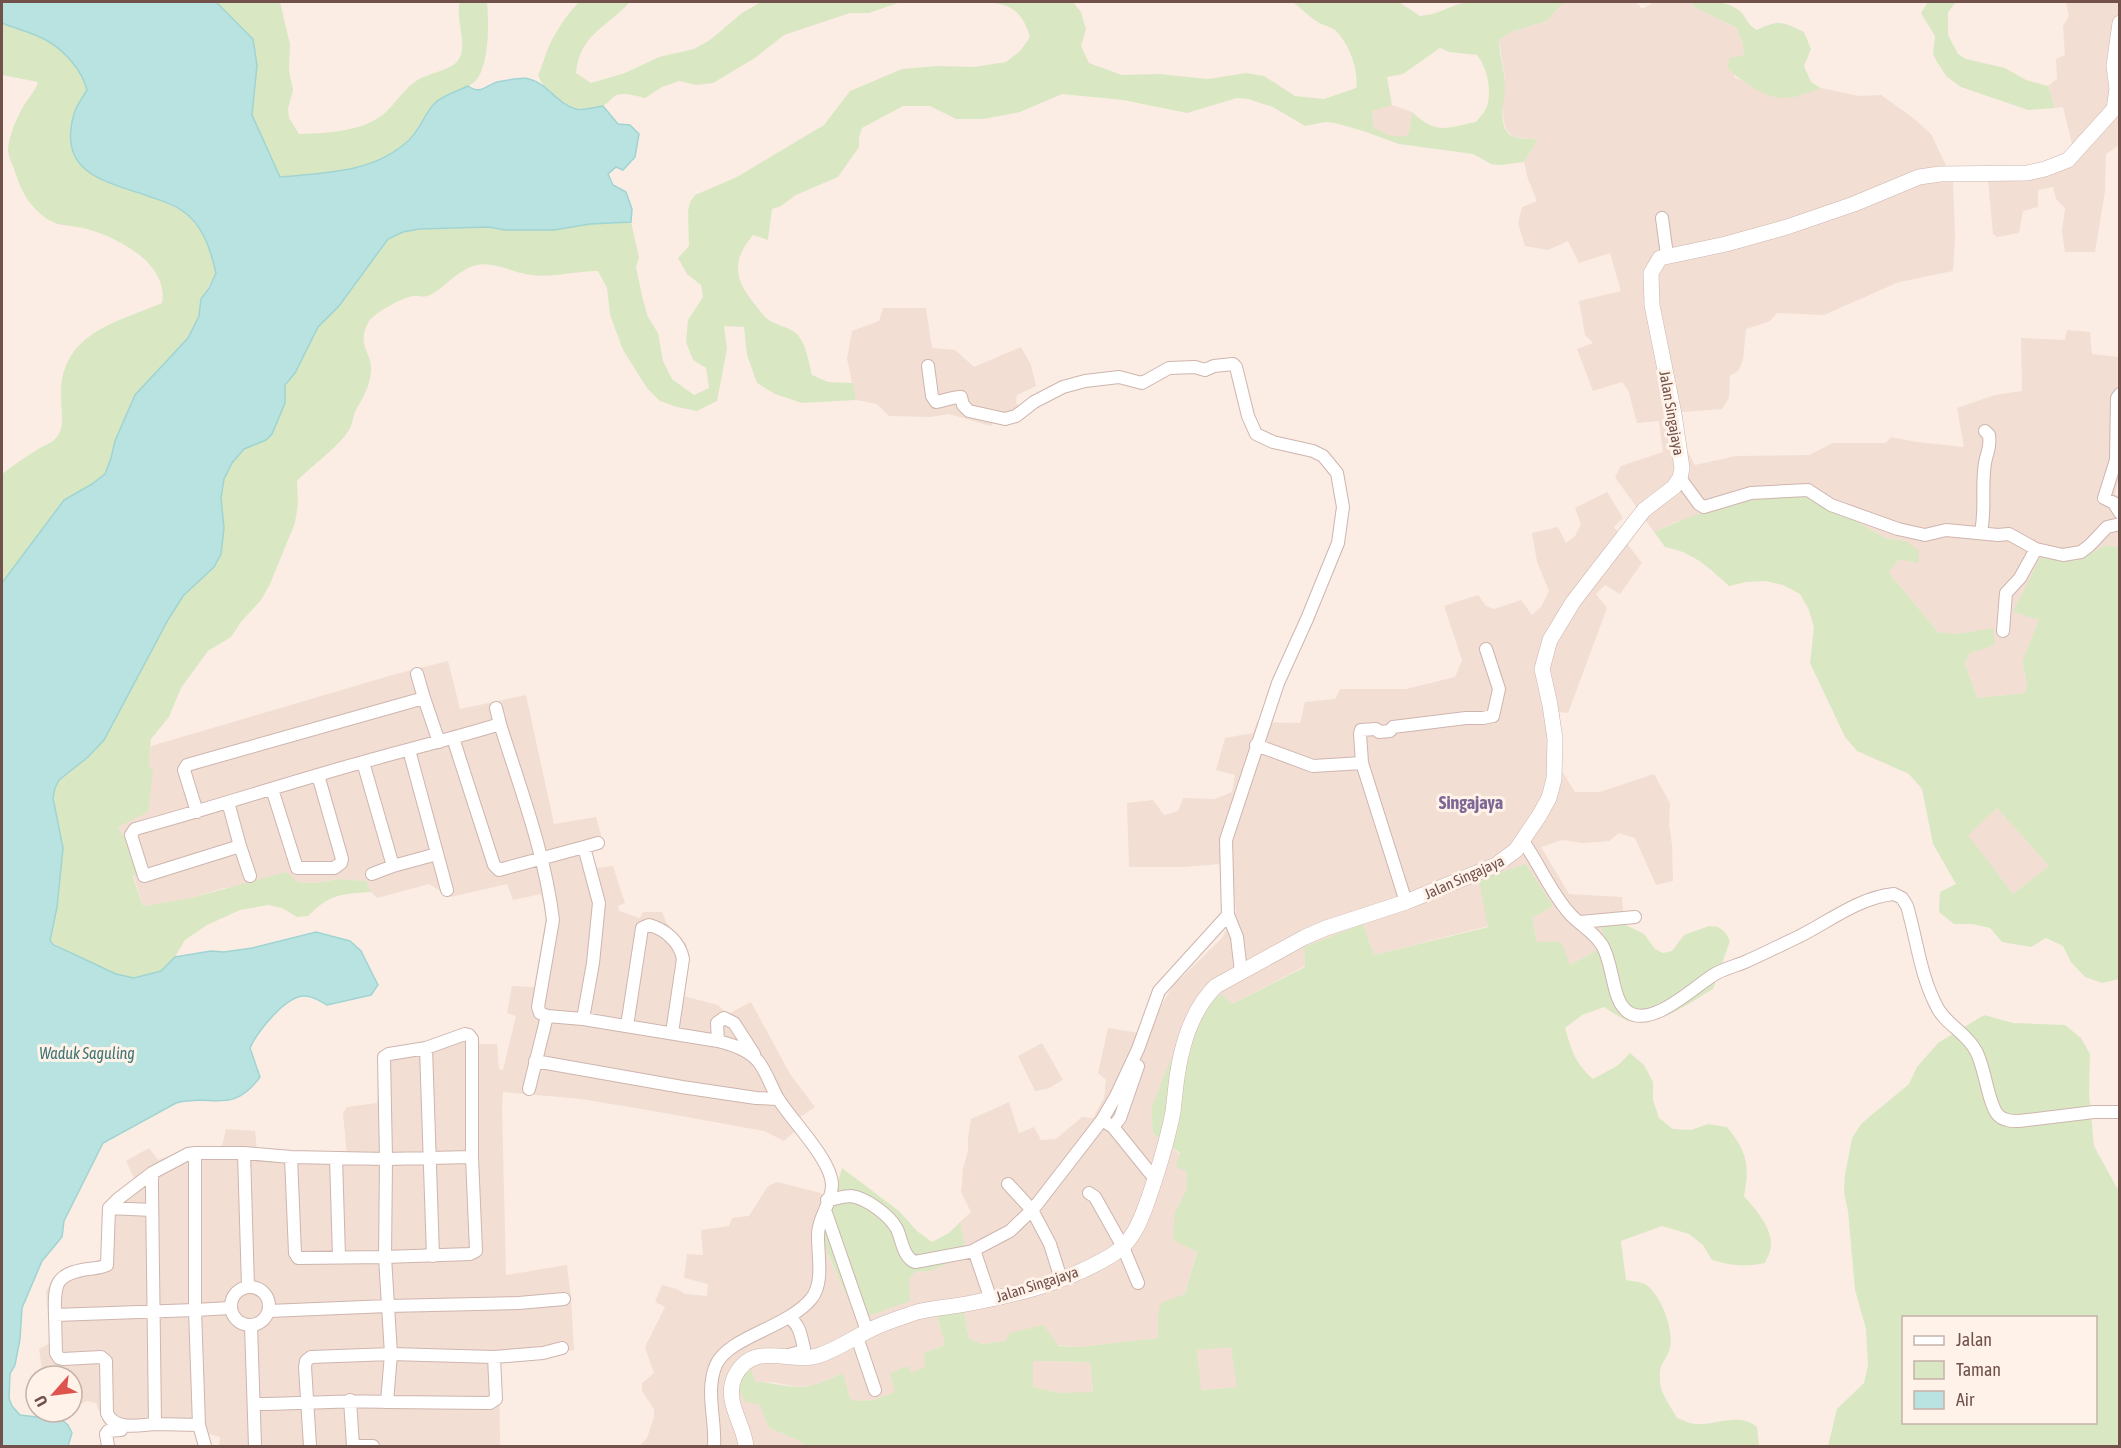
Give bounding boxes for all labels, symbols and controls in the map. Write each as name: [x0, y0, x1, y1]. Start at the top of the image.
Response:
street label: Jalan Singajaya: [1656, 369, 1688, 457]
district label: Singajaya: [1439, 792, 1503, 813]
street label: Jalan Singajaya: [1421, 852, 1507, 902]
water label: Waduk Saguling: [39, 1044, 135, 1063]
street label: Jalan Singajaya: [994, 1263, 1080, 1305]
legend: [1902, 1316, 2097, 1424]
text: Jalan: [1956, 1329, 1992, 1350]
text: Taman: [1956, 1359, 2001, 1380]
north arrow: [24, 1364, 84, 1424]
text: Air: [1956, 1389, 1975, 1410]
text: U: [31, 1393, 51, 1409]

